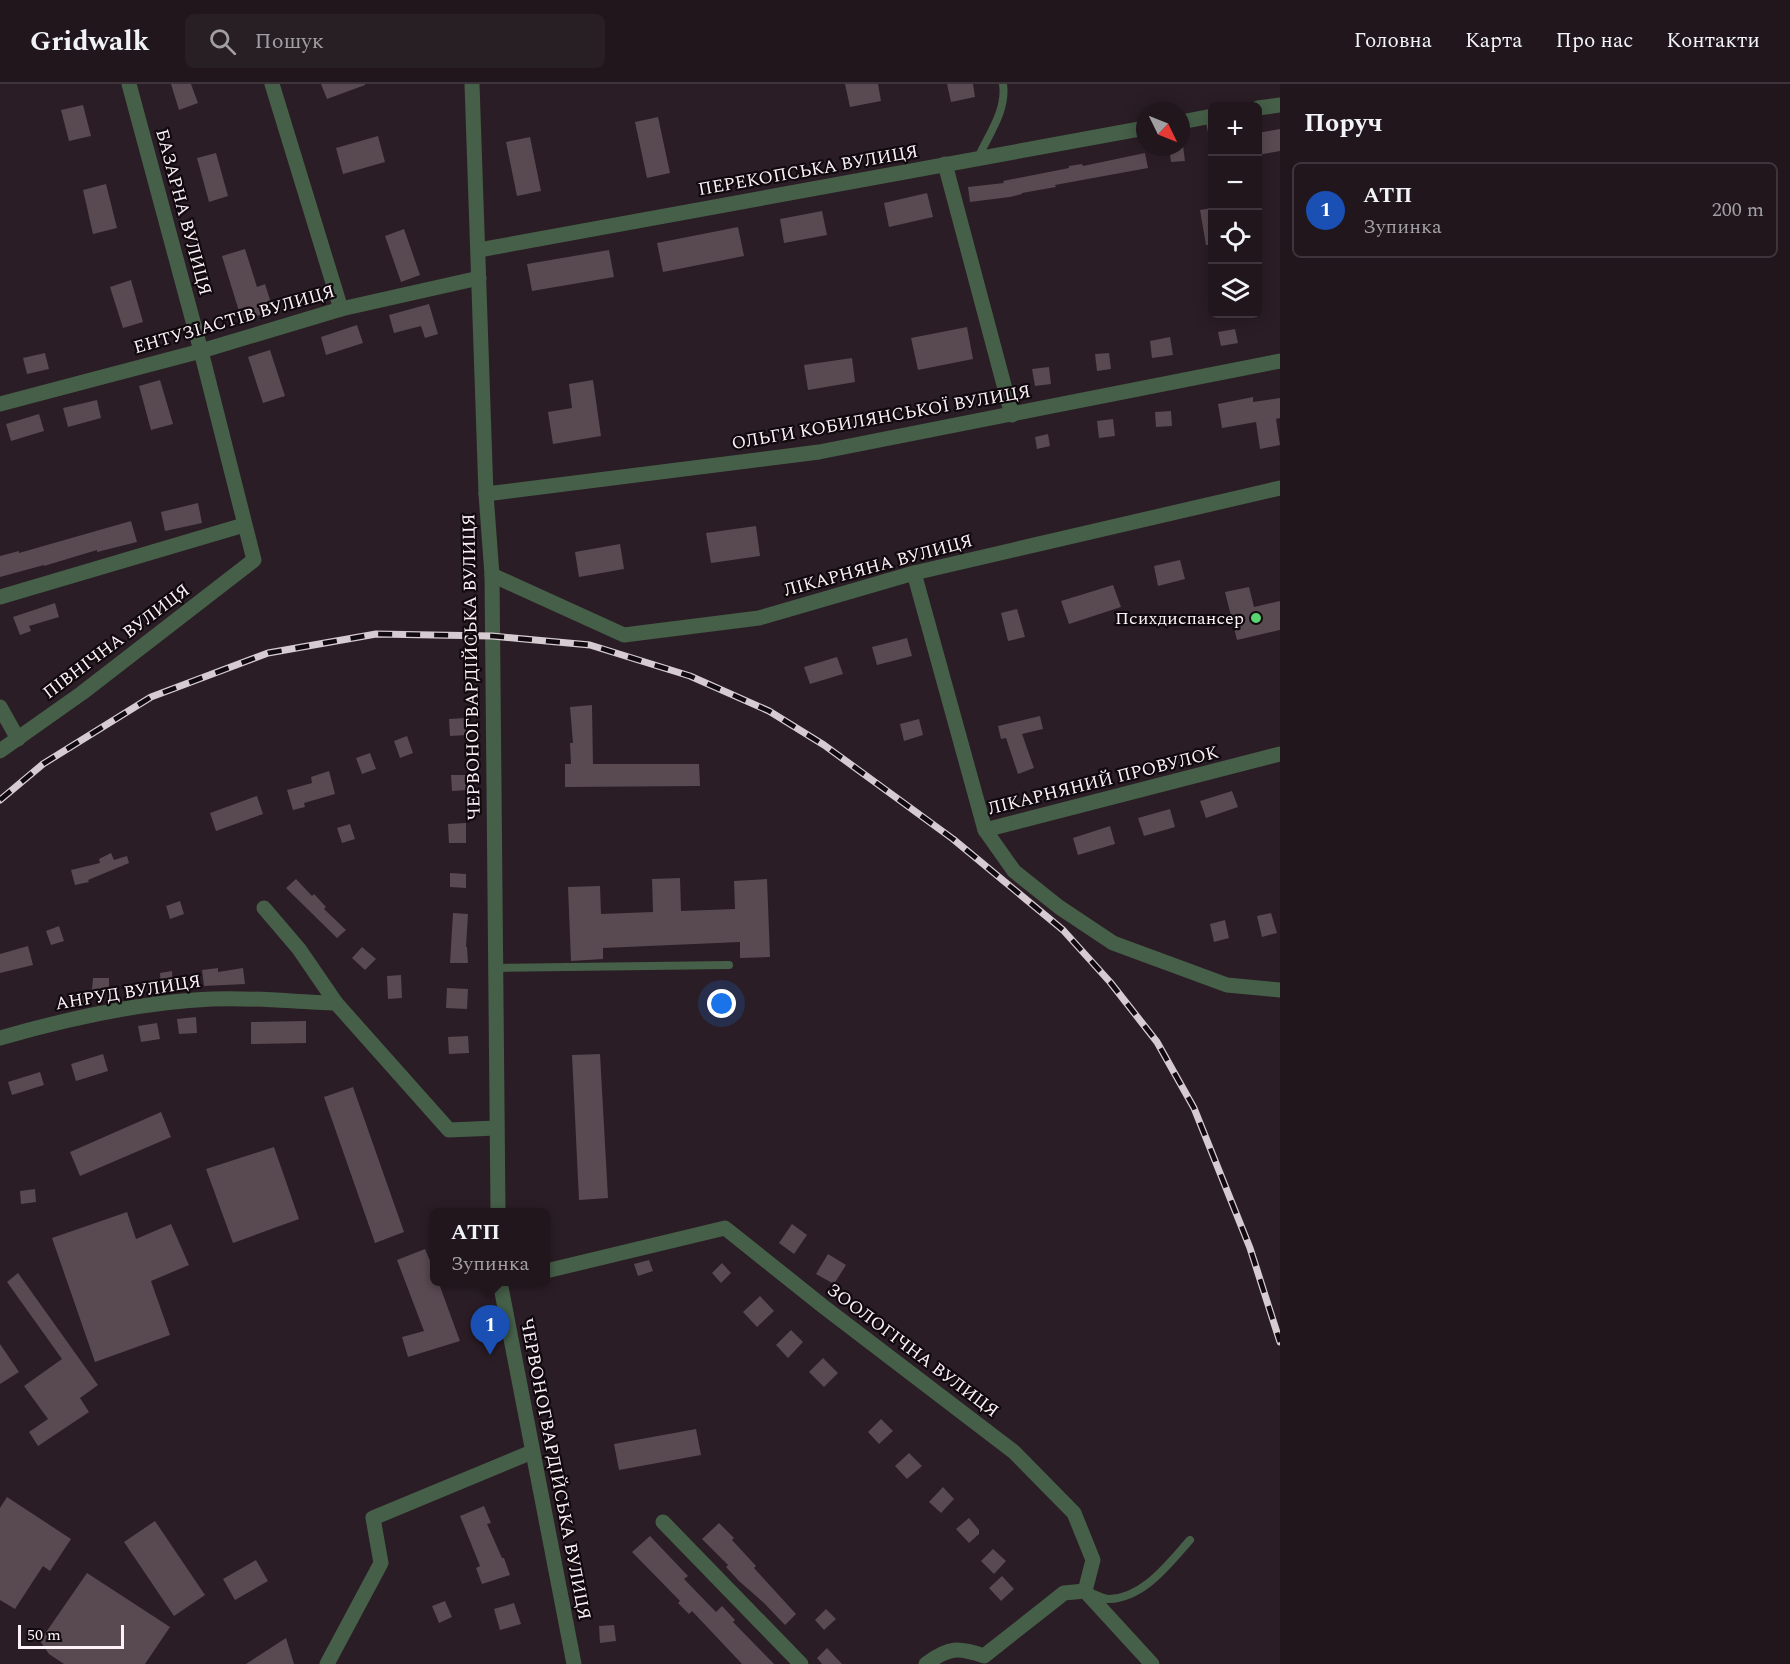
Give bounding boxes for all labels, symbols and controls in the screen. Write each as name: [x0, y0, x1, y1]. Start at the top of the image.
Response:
search box: [185, 14, 605, 68]
text: Gridwalk: [30, 20, 149, 63]
icon: search: [206, 25, 239, 58]
text: Пошук: [254, 25, 324, 58]
text: Головна: [1354, 25, 1432, 57]
text: Карта: [1465, 25, 1523, 57]
text: Про нас: [1556, 25, 1633, 57]
text: Контакти: [1666, 25, 1760, 57]
north arrow: [1136, 102, 1190, 156]
map controls: [1208, 102, 1262, 318]
button: +: [1208, 102, 1262, 156]
text: Поруч: [1304, 103, 1383, 143]
street label: БАЗАРНА ВУЛИЦЯ: [148, 126, 219, 298]
street label: ПЕРЕКОПСЬКА ВУЛИЦЯ: [696, 138, 920, 203]
button: −: [1208, 156, 1262, 210]
text: АТП: [1363, 179, 1412, 212]
text: 1: [1320, 195, 1331, 225]
text: 200 m: [1712, 195, 1764, 225]
button: locate: [1208, 210, 1262, 264]
text: Зупинка: [1363, 212, 1442, 242]
button: layers: [1208, 264, 1262, 318]
street label: ЕНТУЗІАСТІВ ВУЛИЦЯ: [130, 278, 338, 361]
street label: ОЛЬГИ КОБИЛЯНСЬКОЇ ВУЛИЦЯ: [729, 378, 1033, 457]
street label: ЧЕРВОНОГВАРДІЙСЬКА ВУЛИЦЯ: [455, 513, 488, 821]
street label: ЛІКАРНЯНА ВУЛИЦЯ: [780, 527, 976, 604]
street label: ПІВНІЧНА ВУЛИЦЯ: [37, 577, 196, 706]
place label: Психдиспансер: [1115, 605, 1244, 632]
marker: Психдиспансер: [1249, 611, 1263, 625]
street label: ЛІКАРНЯНИЙ ПРОВУЛОК: [985, 739, 1221, 822]
street label: АНРУД ВУЛИЦЯ: [53, 968, 203, 1017]
your location: [707, 989, 736, 1018]
popup: [430, 1208, 550, 1286]
text: АТП: [451, 1216, 500, 1249]
text: Зупинка: [451, 1249, 529, 1279]
street label: ЗООЛОГІЧНА ВУЛИЦЯ: [821, 1277, 1004, 1424]
pin: 1: [470, 1306, 510, 1355]
street label: ЧЕРВОНОГВАРДІЙСЬКА ВУЛИЦЯ: [513, 1316, 598, 1622]
scale bar: [18, 1622, 124, 1650]
text: 50 m: [27, 1623, 61, 1647]

